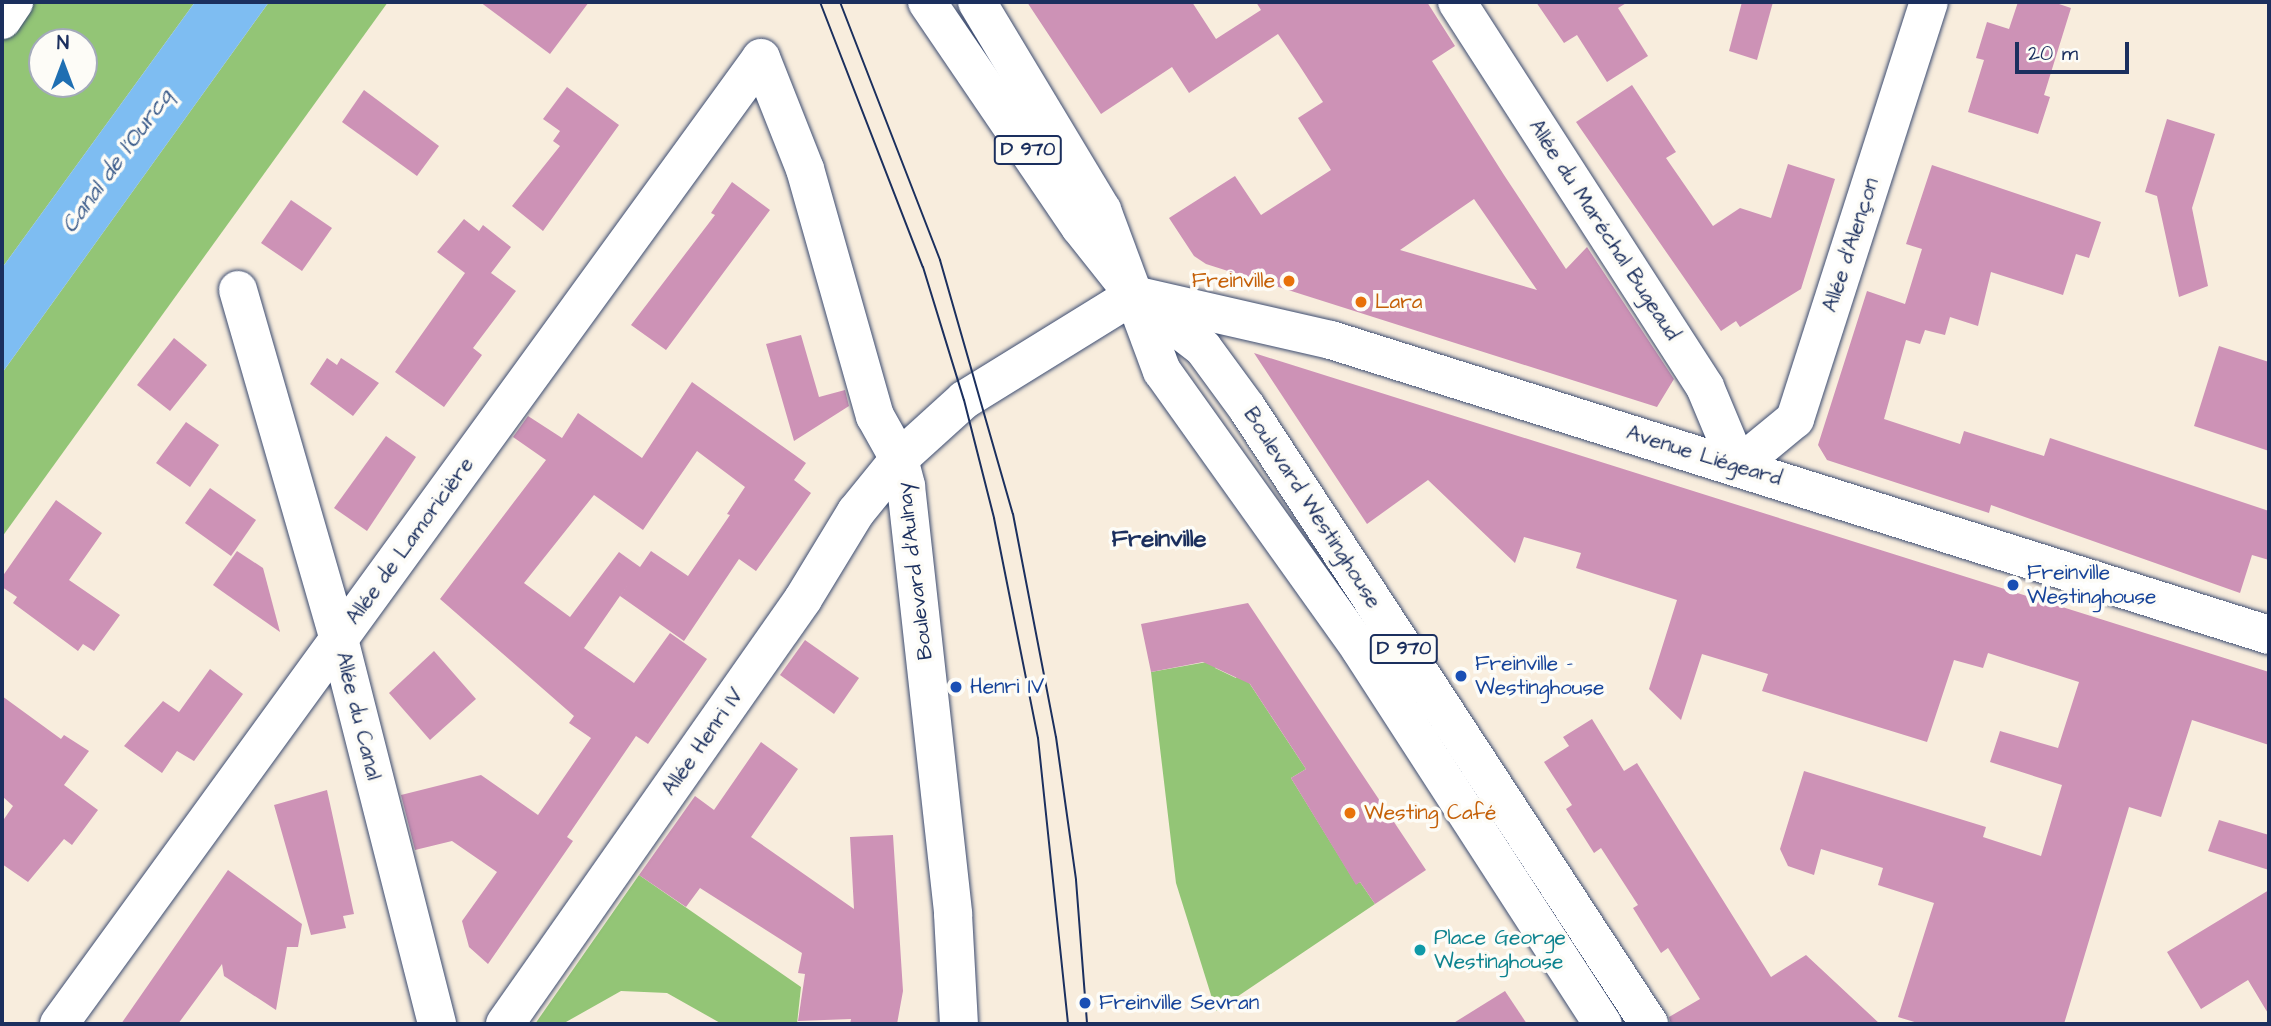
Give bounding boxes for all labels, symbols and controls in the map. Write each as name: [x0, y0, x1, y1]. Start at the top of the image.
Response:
north arrow: [28, 28, 98, 98]
scale bar: [2019, 28, 2133, 72]
text: N: [57, 30, 69, 57]
text: 20 m: [2028, 39, 2078, 68]
water label: Canal de l'Ourcq: [56, 84, 178, 238]
street label: Allée du Maréchal Bugeaud: [1523, 115, 1685, 345]
road number: D 970: [993, 134, 1063, 166]
street label: Allée d'Alençon: [1817, 175, 1885, 315]
place label: Freinville: [1192, 268, 1275, 294]
marker: Freinville: [1281, 273, 1297, 289]
place label: Lara: [1375, 289, 1422, 315]
marker: Lara: [1353, 294, 1369, 310]
street label: Boulevard Westinghouse: [1238, 403, 1386, 613]
street label: Avenue Liégeard: [1623, 420, 1785, 492]
street label: Allée de Lamoricière: [341, 452, 479, 630]
street label: Boulevard d'Aulnay: [892, 481, 938, 661]
district label: Freinville: [1111, 526, 1207, 554]
place label: Freinville Westinghouse: [2027, 560, 2156, 610]
marker: Freinville Westinghouse: [2005, 577, 2021, 593]
road number: D 970: [1369, 634, 1439, 664]
street label: Allée du Canal: [330, 649, 386, 783]
place label: Freinville - Westinghouse: [1475, 651, 1604, 701]
marker: Freinville - Westinghouse: [1453, 668, 1469, 684]
place label: Henri IV: [970, 674, 1044, 700]
marker: Henri IV: [948, 679, 964, 695]
street label: Allée Henri IV: [657, 683, 749, 801]
place label: Westing Café: [1364, 800, 1496, 826]
marker: Westing Café: [1342, 805, 1358, 821]
place label: Place George Westinghouse: [1434, 925, 1566, 975]
marker: Place George Westinghouse: [1412, 942, 1428, 958]
place label: Freinville Sevran: [1099, 990, 1259, 1016]
marker: Freinville Sevran: [1077, 995, 1093, 1011]

